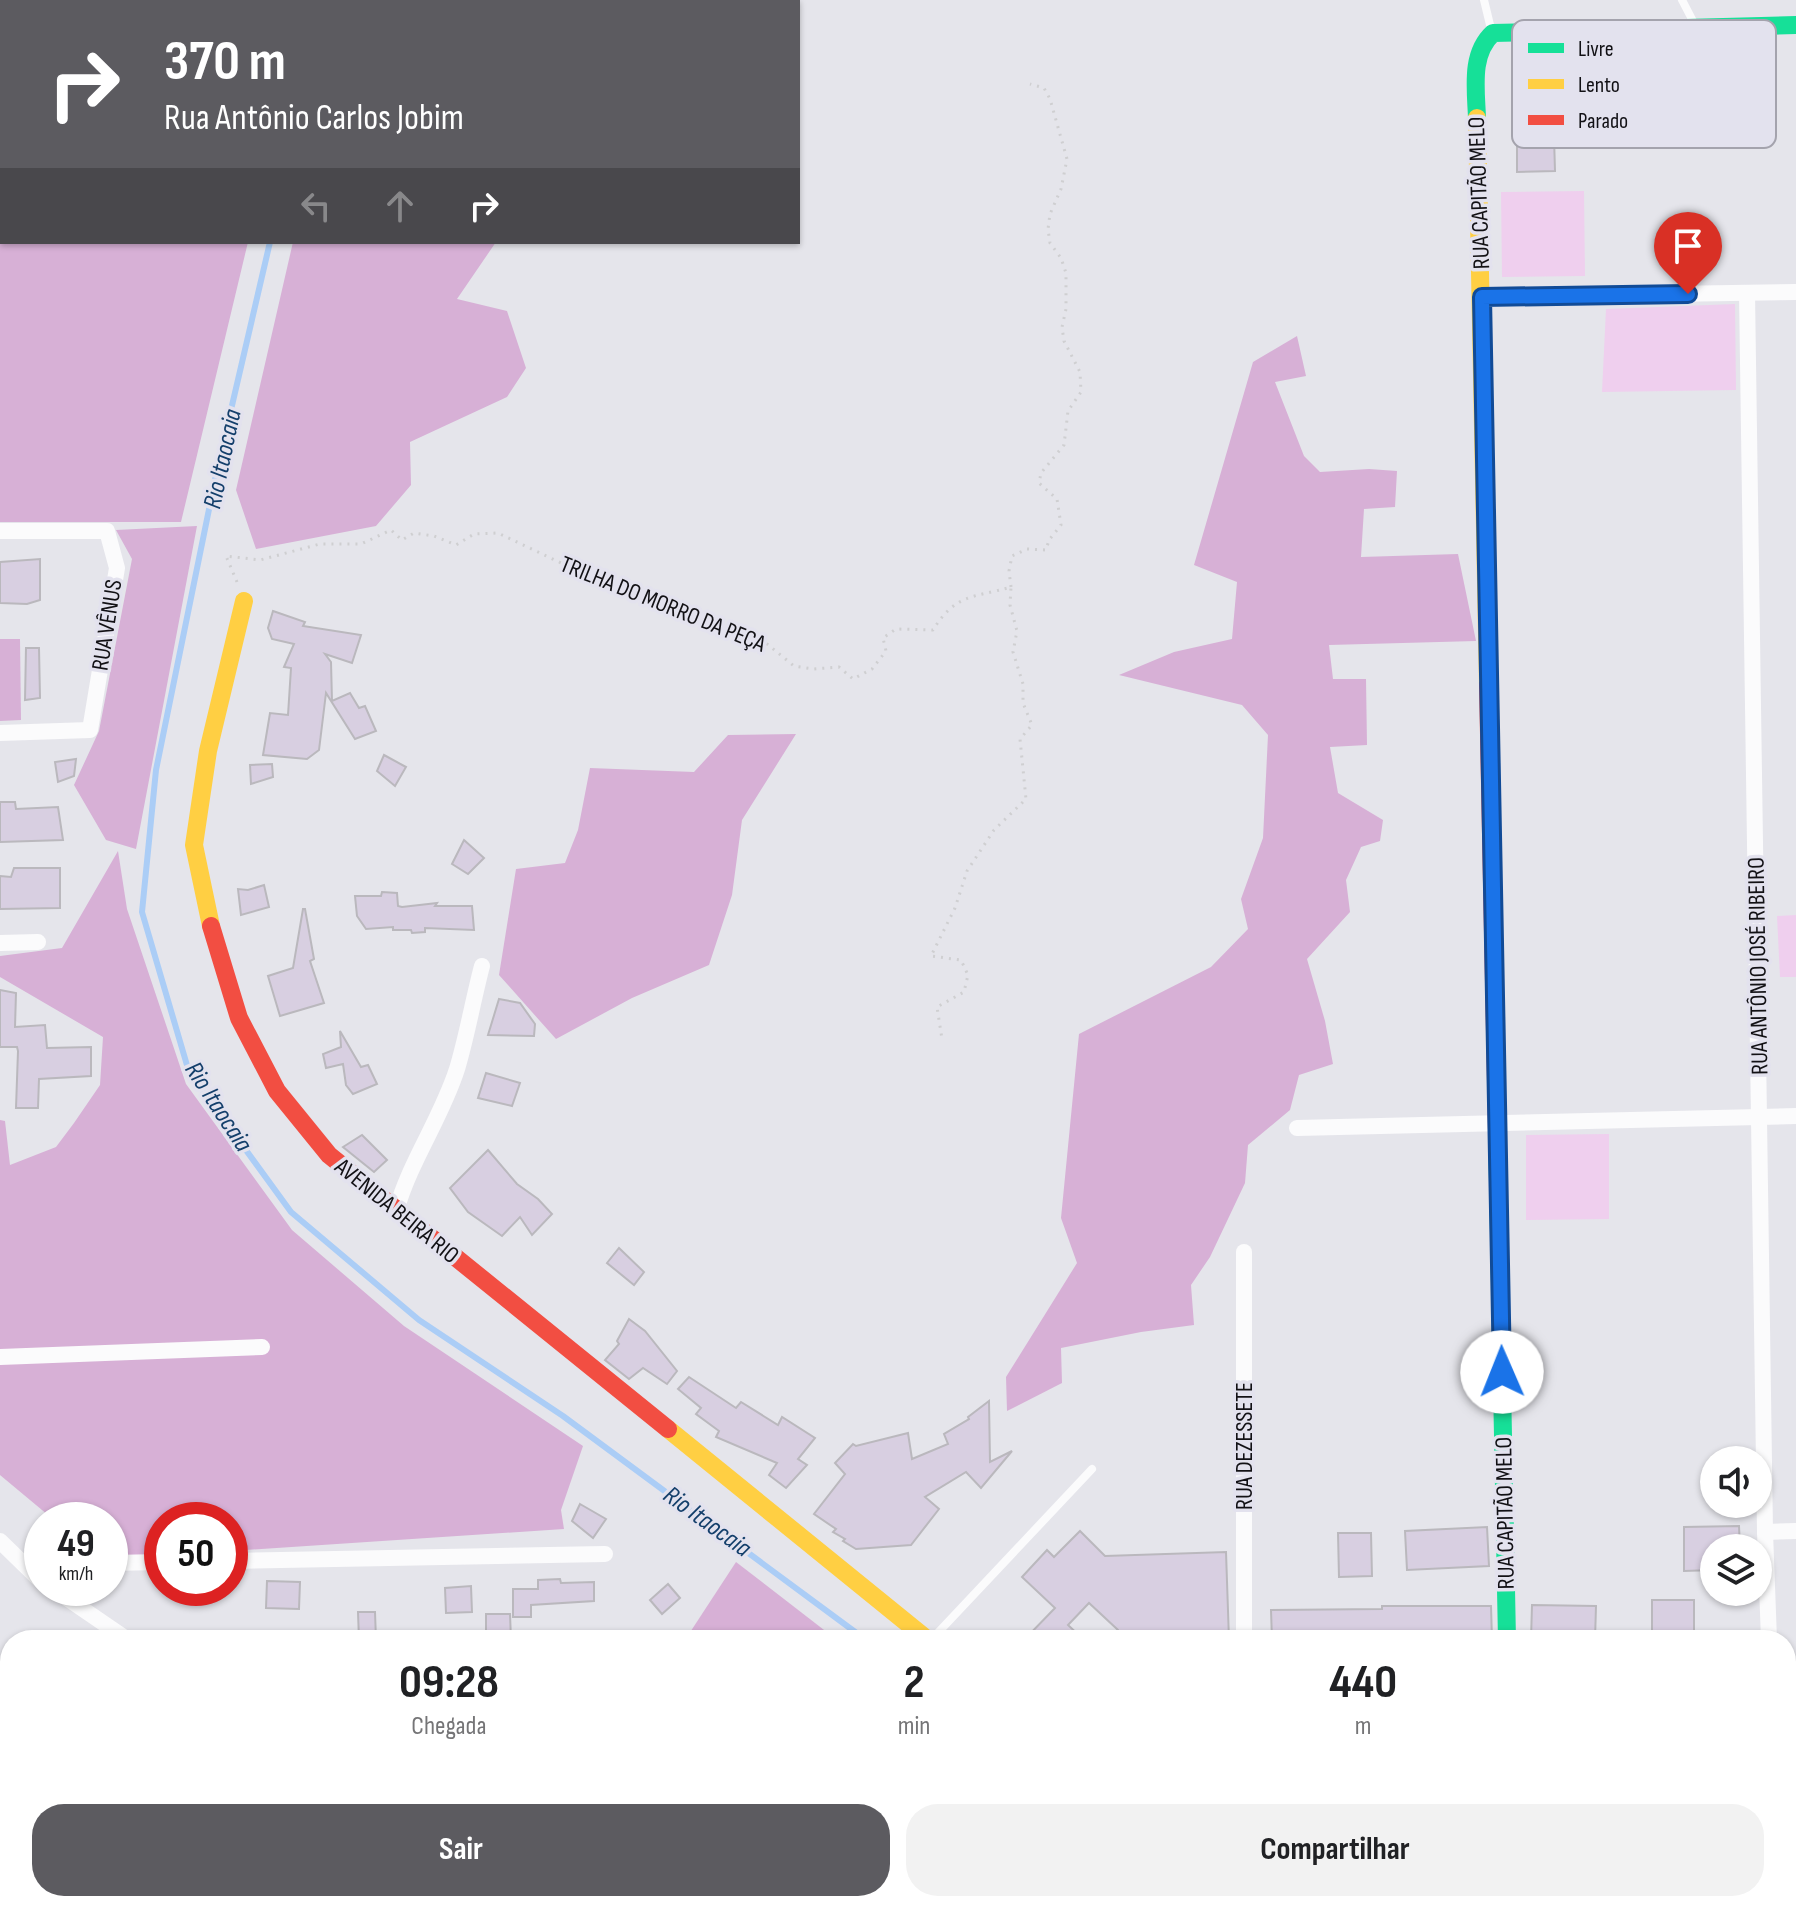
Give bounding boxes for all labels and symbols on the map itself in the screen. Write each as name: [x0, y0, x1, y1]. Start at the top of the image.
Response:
legend: [1512, 20, 1776, 148]
text: Livre: [1578, 36, 1614, 63]
text: Lento: [1578, 72, 1620, 99]
text: Parado: [1578, 108, 1628, 135]
street label: RUA CAPITÃO MELO: [1462, 116, 1496, 270]
pin: [1654, 212, 1722, 294]
water label: Rio Itaocaia: [197, 406, 249, 512]
street label: TRILHA DO MORRO DA PEÇA: [556, 549, 771, 659]
street label: RUA VÊNUS: [85, 577, 129, 673]
street label: RUA ANTÔNIO JOSÉ RIBEIRO: [1742, 857, 1774, 1075]
water label: Rio Itaocaia: [178, 1056, 259, 1158]
street label: AVENIDA BEIRA RIO: [328, 1152, 465, 1270]
position arrow: [1460, 1330, 1544, 1414]
street label: RUA DEZESSETE: [1230, 1382, 1259, 1510]
street label: RUA CAPITÃO MELO: [1489, 1436, 1521, 1590]
water label: Rio Itaocaia: [657, 1480, 757, 1564]
speed limit sign: 50: [144, 1502, 248, 1606]

